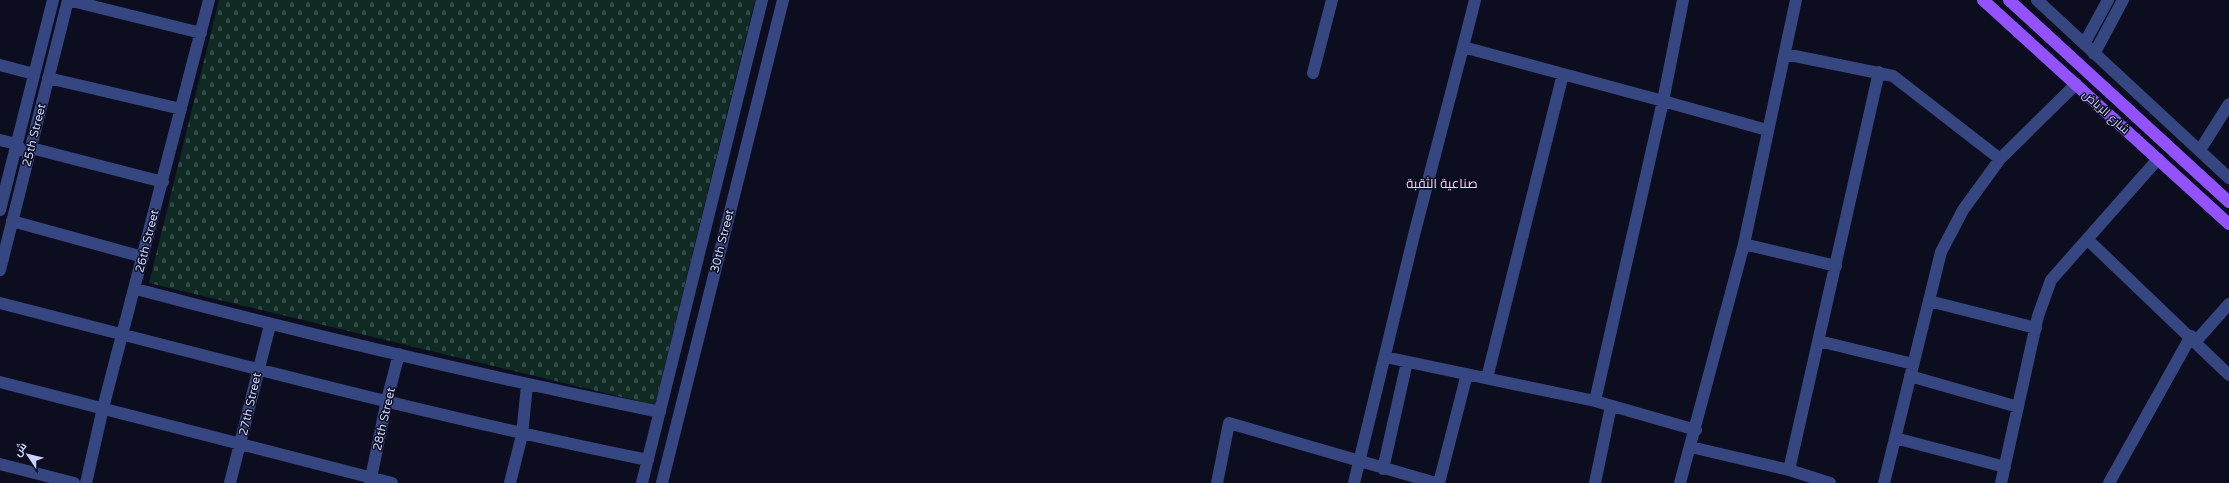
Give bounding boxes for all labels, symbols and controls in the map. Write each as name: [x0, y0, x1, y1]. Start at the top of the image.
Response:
street label: شارع الرياض: [2079, 87, 2132, 138]
street label: 25th Street: [19, 102, 49, 168]
district label: صناعية الثقبة: [1406, 176, 1478, 192]
street label: 26th Street: [132, 208, 162, 274]
street label: 30th Street: [707, 208, 737, 274]
street label: 27th Street: [236, 371, 264, 437]
street label: 28th Street: [370, 386, 398, 452]
north arrow: [8, 435, 48, 475]
text: ش: [11, 440, 30, 459]

